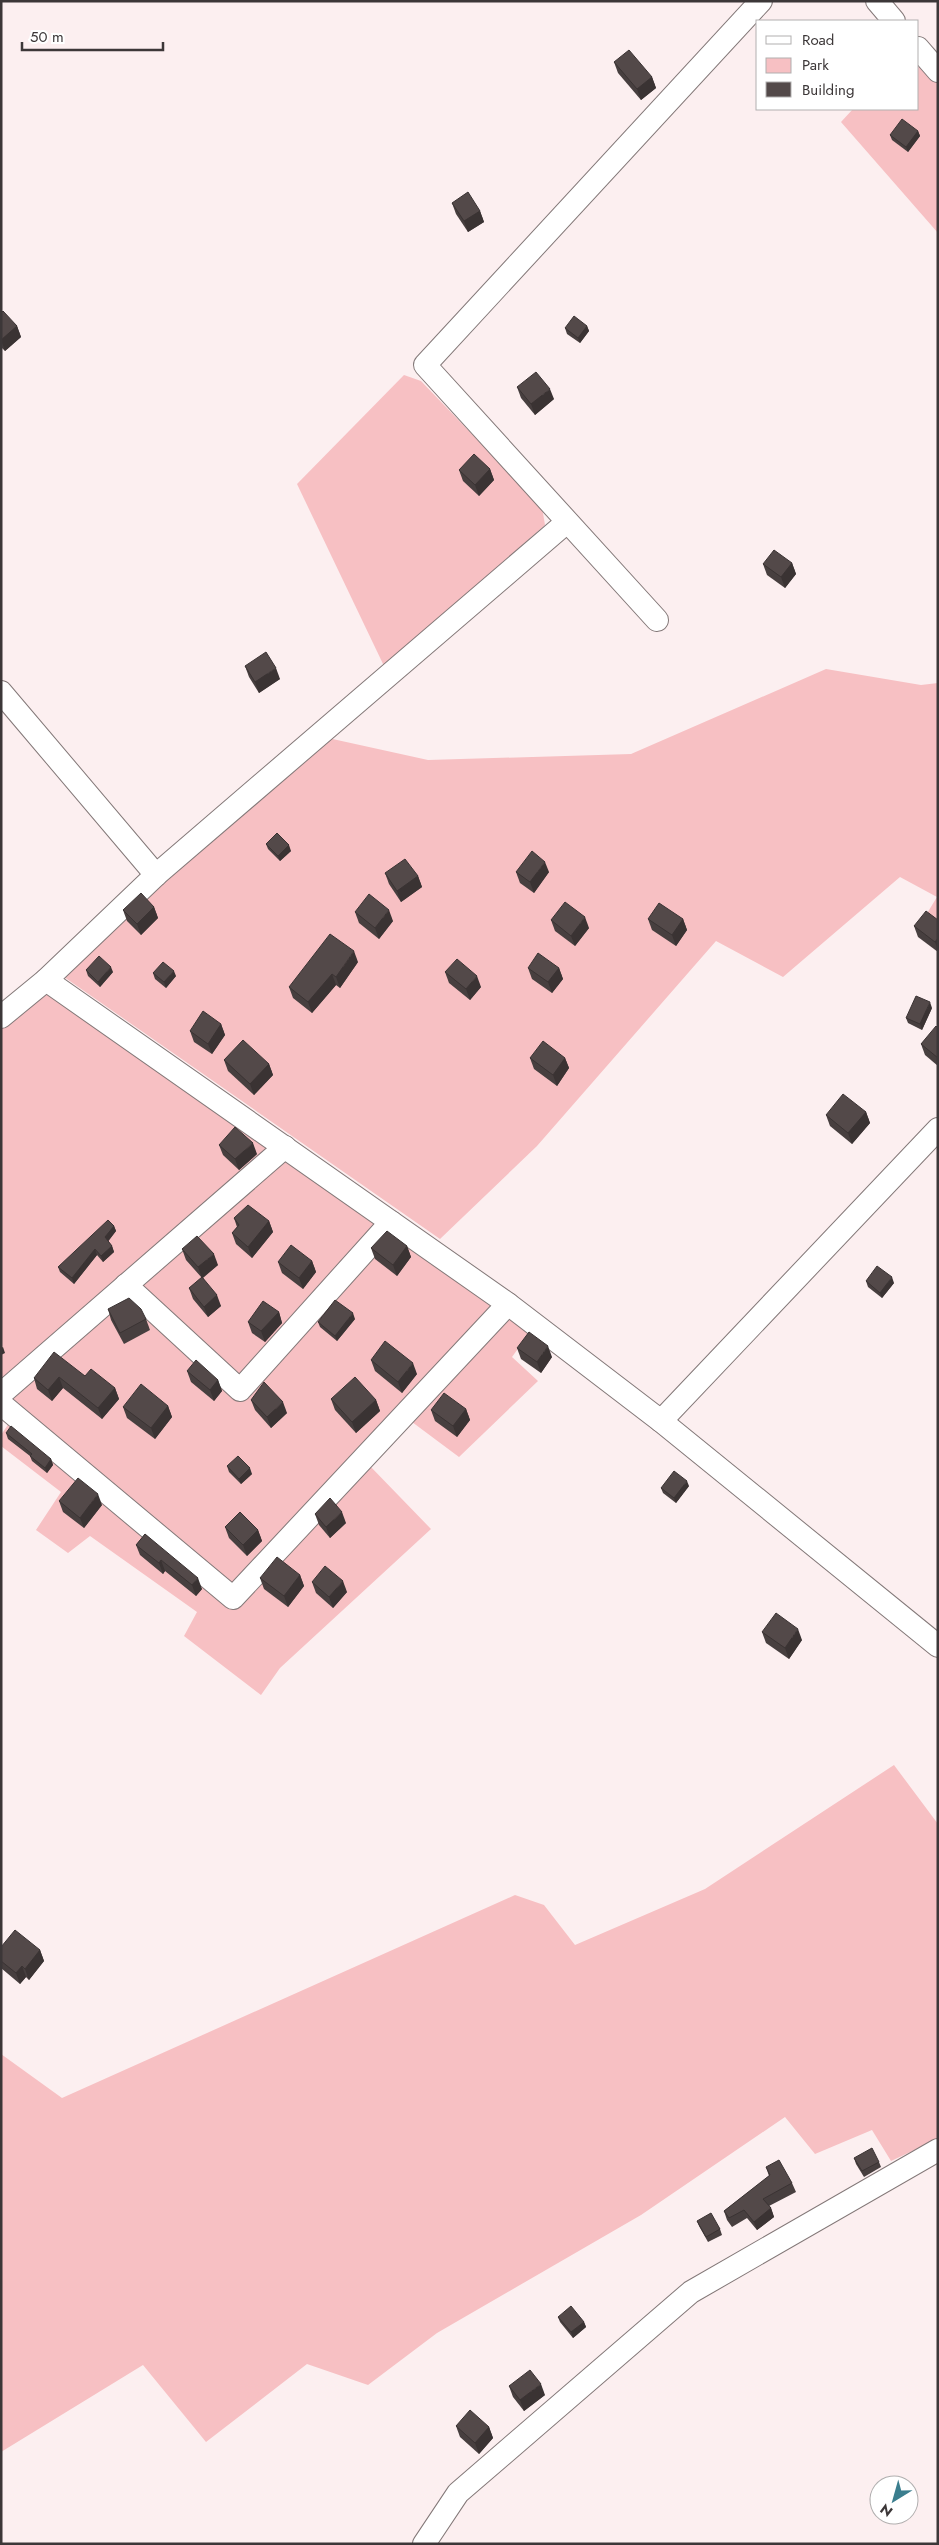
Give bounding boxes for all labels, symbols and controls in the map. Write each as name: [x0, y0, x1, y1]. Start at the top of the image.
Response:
scale bar: [22, 20, 164, 52]
legend: [756, 20, 919, 110]
text: 50 m: [30, 26, 64, 48]
text: Road: [802, 29, 834, 51]
text: Park: [802, 54, 829, 76]
text: Building: [802, 79, 854, 101]
north arrow: [869, 2475, 919, 2525]
text: N: [876, 2499, 897, 2522]

